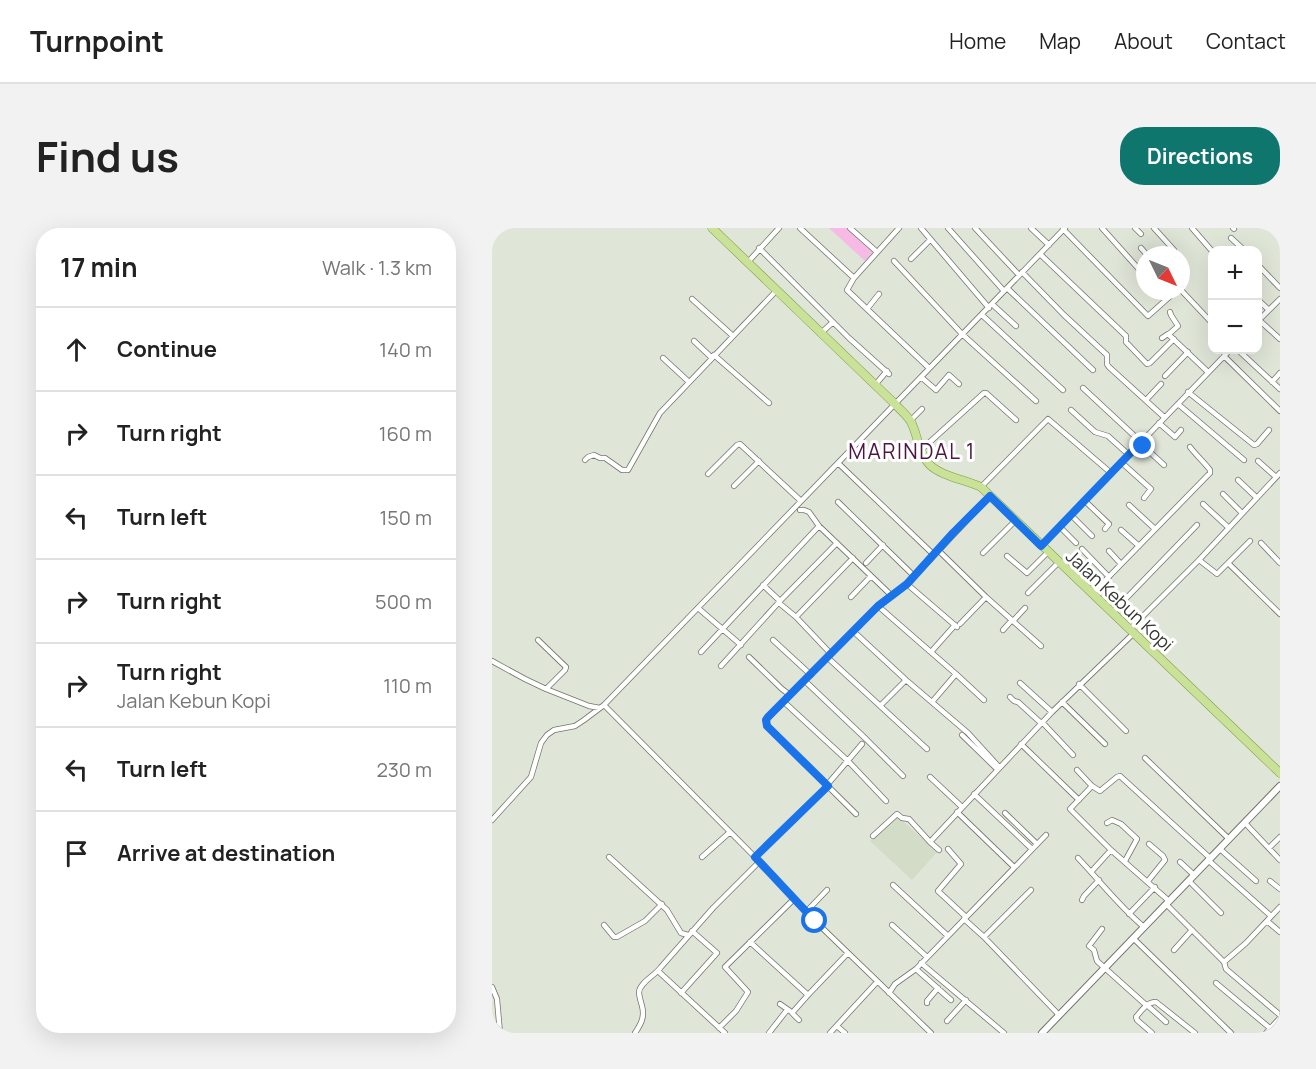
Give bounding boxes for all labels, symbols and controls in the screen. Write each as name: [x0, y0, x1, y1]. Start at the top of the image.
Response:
text: Turnpoint: [30, 22, 164, 60]
text: Home: [949, 27, 1006, 55]
text: Map: [1039, 27, 1081, 55]
text: About: [1114, 27, 1173, 55]
text: Contact: [1206, 27, 1286, 55]
text: Find us: [36, 127, 179, 185]
button: Directions: [1120, 127, 1280, 185]
north arrow: [1136, 246, 1190, 300]
map controls: [1208, 246, 1262, 354]
button: +: [1208, 246, 1262, 300]
text: 17 min: [60, 249, 137, 285]
text: Walk · 1.3 km: [322, 254, 432, 281]
button: −: [1208, 300, 1262, 354]
icon: ahead: [60, 333, 93, 366]
text: Continue: [117, 334, 217, 364]
text: 140 m: [379, 336, 432, 363]
icon: right: [60, 417, 93, 450]
text: Turn right: [117, 418, 222, 448]
text: 160 m: [379, 420, 432, 447]
route end: [1129, 432, 1155, 458]
district label: MARINDAL 1: [848, 437, 976, 465]
icon: left: [60, 501, 93, 534]
text: Turn left: [117, 502, 207, 532]
text: 150 m: [379, 504, 432, 531]
street label: Jalan Kebun Kopi: [1061, 544, 1179, 656]
icon: right: [60, 585, 93, 618]
text: Turn right: [117, 586, 222, 616]
text: 500 m: [375, 588, 432, 615]
text: Turn right: [117, 657, 222, 687]
icon: right: [60, 669, 93, 702]
text: 110 m: [383, 672, 432, 699]
text: Jalan Kebun Kopi: [117, 687, 271, 714]
icon: left: [60, 753, 93, 786]
text: Turn left: [117, 754, 207, 784]
text: 230 m: [376, 756, 432, 783]
icon: arrive: [60, 837, 93, 870]
text: Arrive at destination: [117, 838, 335, 868]
route start: [801, 907, 827, 933]

